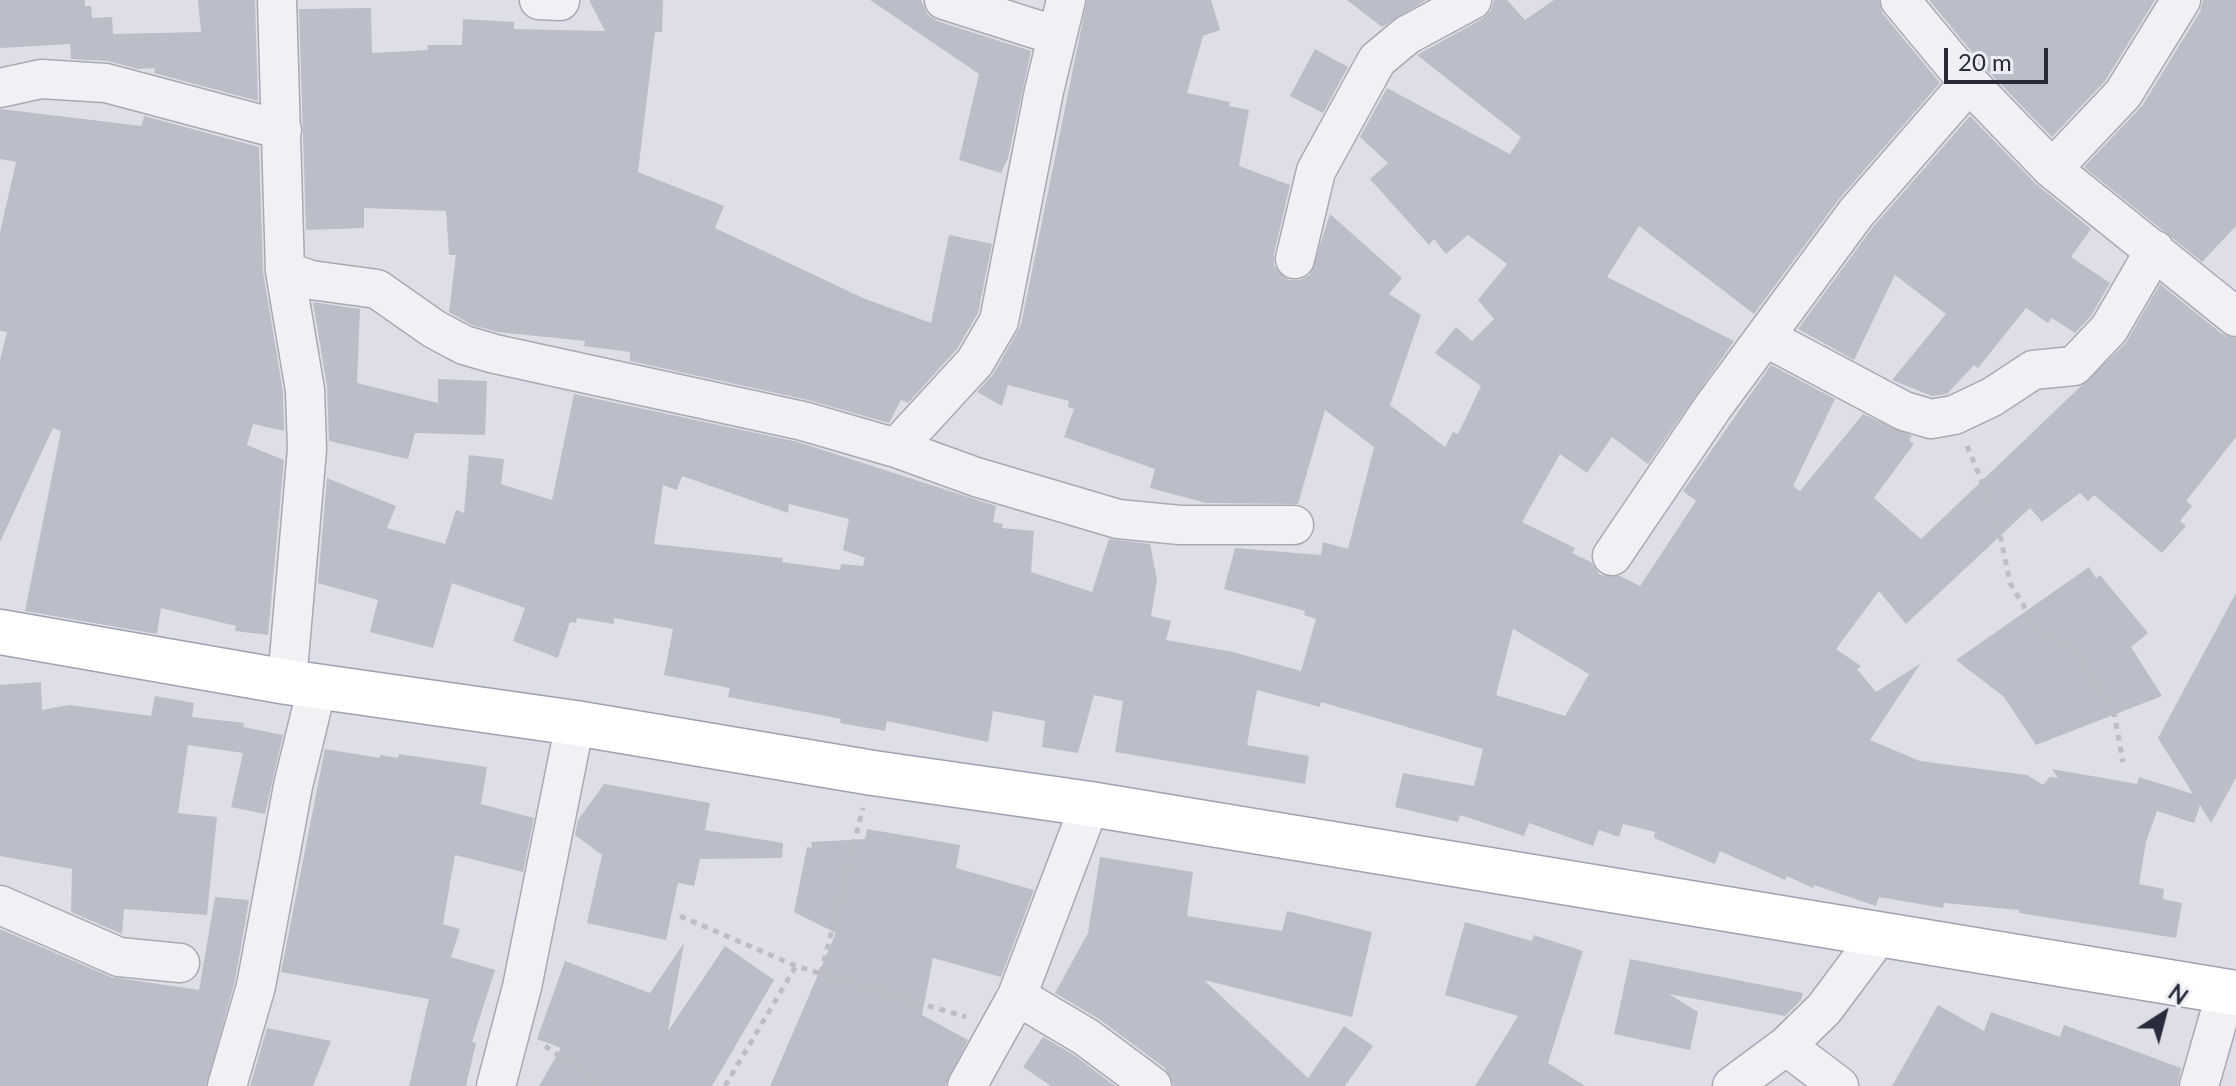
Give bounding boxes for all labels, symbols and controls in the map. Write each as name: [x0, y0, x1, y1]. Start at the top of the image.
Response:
scale bar: [1948, 32, 2052, 82]
text: 20 m: [1958, 47, 2012, 76]
north arrow: [2124, 974, 2204, 1054]
text: N: [2164, 978, 2193, 1010]

